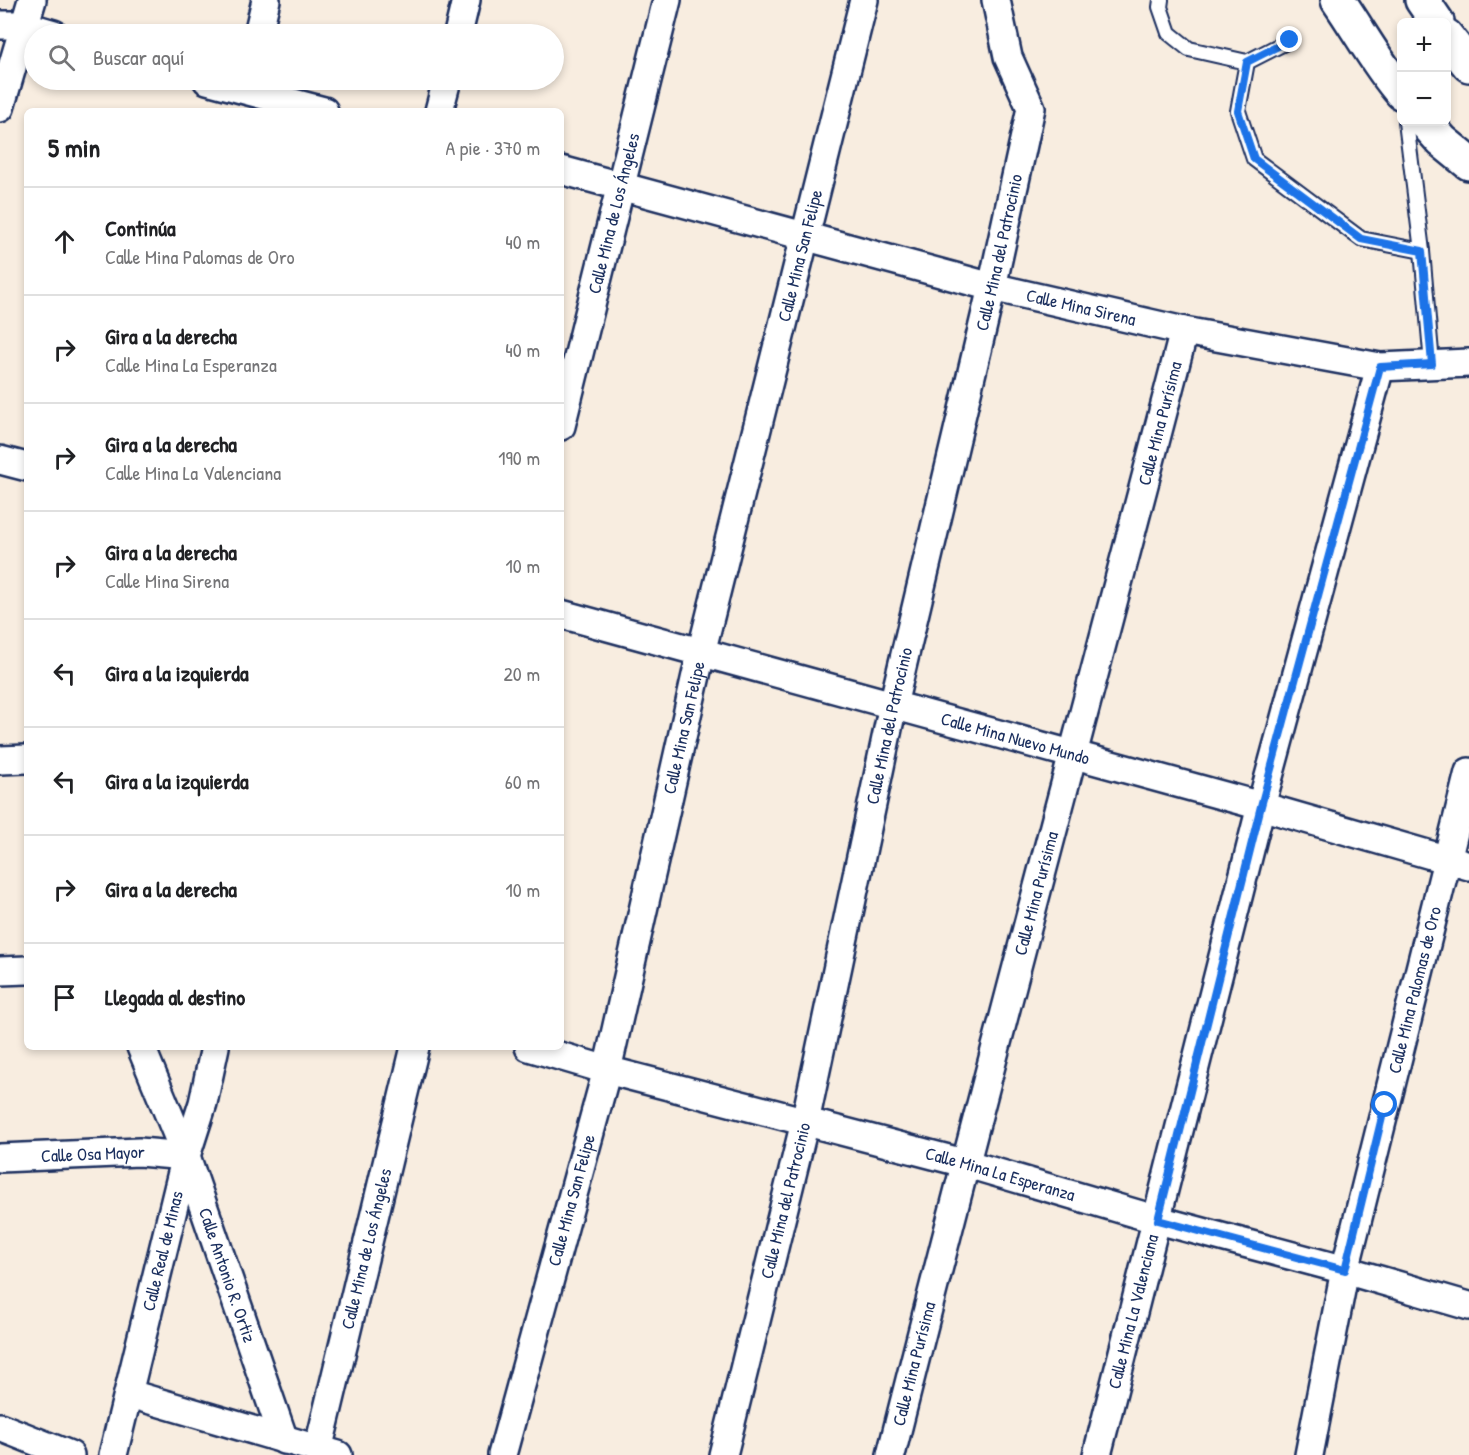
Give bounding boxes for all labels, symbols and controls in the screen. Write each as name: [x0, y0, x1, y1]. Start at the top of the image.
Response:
map controls: [1397, 18, 1451, 126]
button: +: [1397, 18, 1451, 72]
search box: [24, 24, 564, 90]
route end: [1276, 26, 1302, 52]
icon: search: [45, 41, 78, 74]
text: Buscar aquí: [93, 42, 185, 72]
button: −: [1397, 72, 1451, 126]
text: 5 min: [48, 130, 100, 165]
street label: Calle Mina de Los Ángeles: [581, 130, 645, 296]
text: A pie · 370 m: [445, 134, 540, 161]
street label: Calle Mina del Patrocinio: [969, 172, 1028, 333]
street label: Calle Mina San Felipe: [771, 187, 828, 324]
text: Continúa: [105, 213, 176, 243]
icon: ahead: [48, 225, 81, 258]
text: 40 m: [505, 228, 540, 255]
text: Calle Mina Palomas de Oro: [105, 243, 295, 270]
street label: Calle Mina Sirena: [1024, 282, 1138, 332]
text: Gira a la derecha: [105, 321, 237, 351]
icon: right: [48, 333, 81, 366]
text: 40 m: [505, 336, 540, 363]
text: Calle Mina La Esperanza: [105, 351, 277, 378]
street label: Calle Mina Purísima: [1131, 359, 1188, 488]
text: Gira a la derecha: [105, 429, 237, 459]
icon: right: [48, 441, 81, 474]
text: 190 m: [498, 444, 540, 471]
text: Calle Mina La Valenciana: [105, 459, 281, 486]
text: Gira a la derecha: [105, 537, 237, 567]
icon: right: [48, 549, 81, 582]
text: 10 m: [506, 552, 540, 579]
text: Calle Mina Sirena: [105, 567, 229, 594]
street label: Calle Mina del Patrocinio: [859, 645, 918, 806]
icon: left: [48, 657, 81, 690]
text: Gira a la izquierda: [105, 658, 249, 688]
street label: Calle Mina San Felipe: [657, 659, 711, 796]
text: 20 m: [503, 660, 540, 687]
street label: Calle Mina Nuevo Mundo: [938, 706, 1092, 770]
icon: left: [48, 765, 81, 798]
text: Gira a la izquierda: [105, 766, 249, 796]
text: 60 m: [505, 768, 540, 795]
street label: Calle Mina Purísima: [1007, 829, 1064, 958]
icon: right: [48, 873, 81, 906]
text: Gira a la derecha: [105, 874, 237, 904]
text: 10 m: [506, 876, 540, 903]
street label: Calle Mina Palomas de Oro: [1381, 904, 1447, 1076]
icon: arrive: [48, 981, 81, 1014]
text: Llegada al destino: [105, 982, 245, 1012]
route start: [1371, 1091, 1397, 1117]
street label: Calle Mina del Patrocinio: [754, 1120, 816, 1281]
street label: Calle Mina San Felipe: [541, 1132, 601, 1269]
street label: Calle Osa Mayor: [41, 1139, 146, 1168]
street label: Calle Mina La Esperanza: [923, 1140, 1078, 1207]
street label: Calle Mina de Los Ángeles: [335, 1166, 397, 1332]
street label: Calle Real de Minas: [136, 1188, 189, 1313]
street label: Calle Antonio R. Ortiz: [193, 1204, 263, 1346]
street label: Calle Mina La Valenciana: [1101, 1231, 1164, 1391]
street label: Calle Mina Purísima: [886, 1299, 941, 1428]

